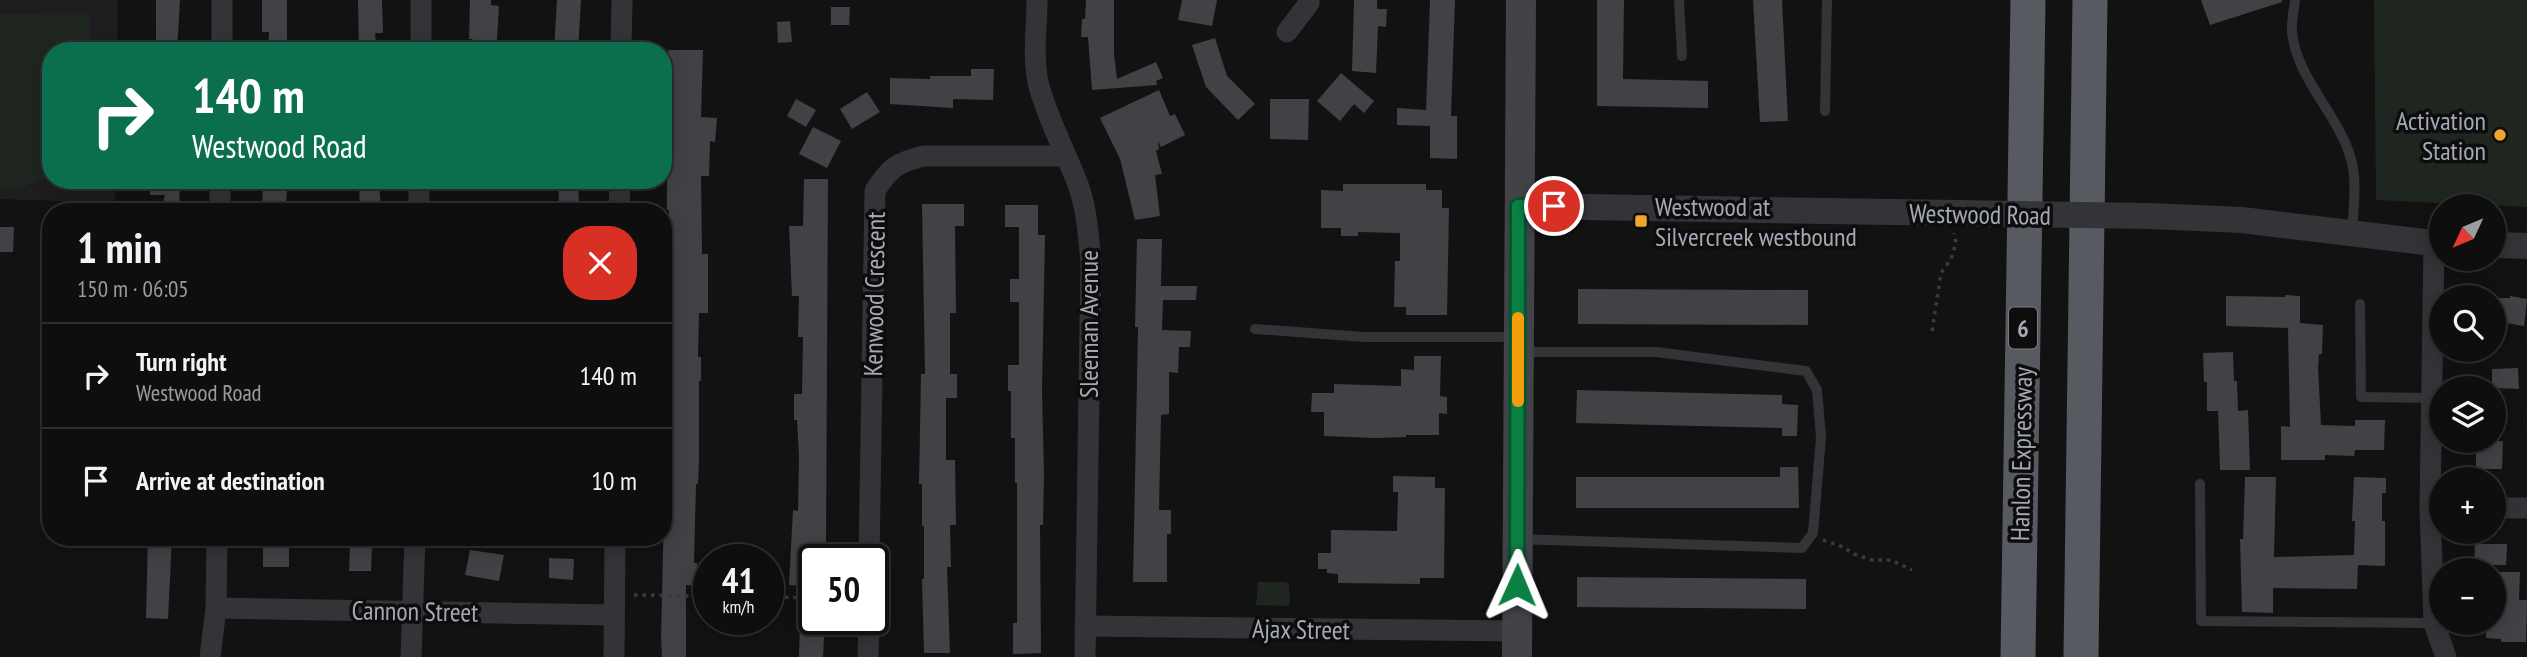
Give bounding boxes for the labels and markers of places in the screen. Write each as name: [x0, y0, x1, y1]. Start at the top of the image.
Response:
place label: Activation Station: [2396, 104, 2486, 167]
marker: Activation Station: [2492, 127, 2508, 143]
pin: [1524, 176, 1584, 236]
place label: Westwood at Silvercreek westbound: [1655, 190, 1857, 253]
marker: Westwood at Silvercreek westbound: [1633, 213, 1649, 229]

